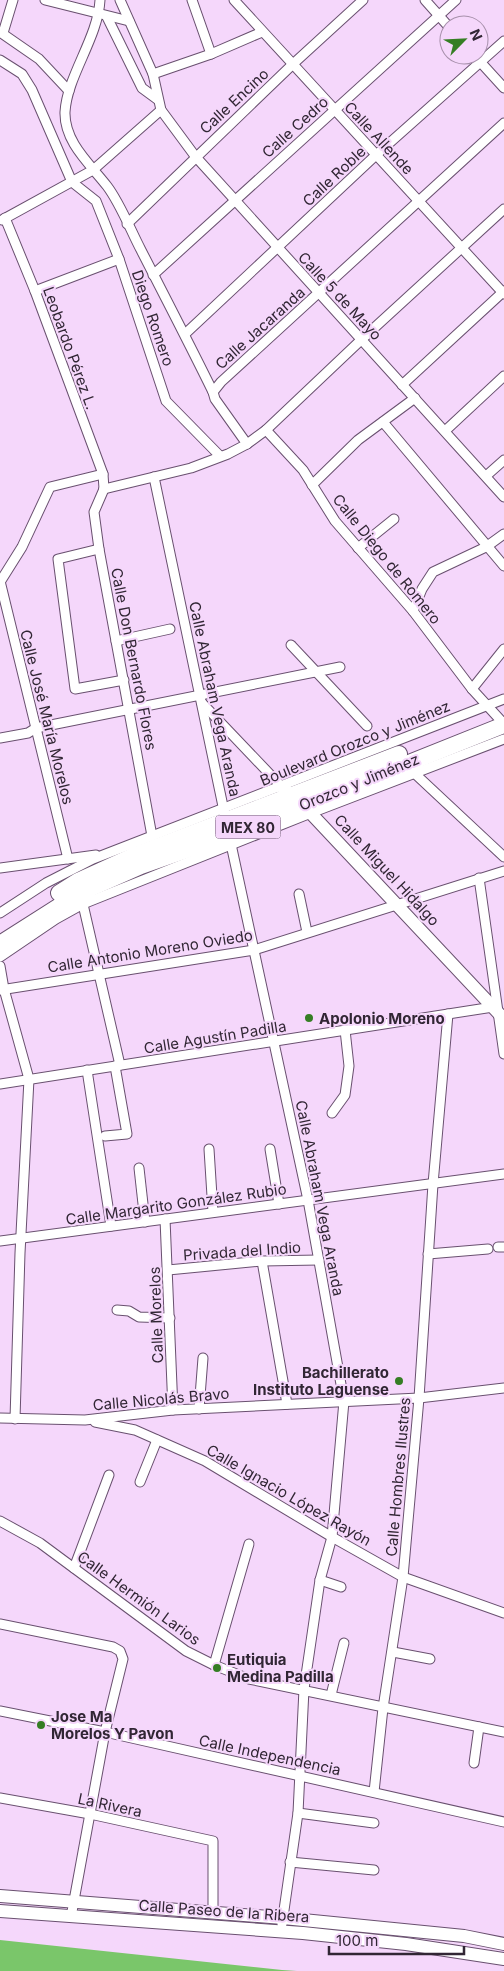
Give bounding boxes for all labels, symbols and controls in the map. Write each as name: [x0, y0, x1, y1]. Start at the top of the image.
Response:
north arrow: [439, 15, 489, 65]
text: N: [466, 26, 486, 43]
street label: Calle Encino: [196, 64, 272, 138]
street label: Calle Cedro: [258, 92, 332, 162]
street label: Calle Allende: [340, 98, 418, 178]
street label: Calle Roble: [298, 142, 370, 210]
street label: Calle 5 de Mayo: [294, 248, 386, 344]
street label: Diego Romero: [128, 267, 178, 369]
street label: Calle Jacaranda: [211, 283, 309, 373]
street label: Leobardo Pérez L.: [39, 284, 101, 412]
street label: Calle Diego de Romero: [329, 490, 445, 628]
street label: Calle Don Bernardo Flores: [107, 566, 161, 752]
street label: Calle Abraham Vega Aranda: [185, 600, 245, 798]
street label: Calle José María Morelos: [16, 628, 78, 806]
street label: Boulevard Orozco y Jiménez: [257, 697, 453, 789]
street label: Orozco y Jiménez: [296, 750, 422, 814]
street label: Calle Miguel Hidalgo: [330, 810, 444, 930]
road number: MEX 80: [216, 816, 280, 839]
street label: Calle Antonio Moreno Oviedo: [46, 925, 254, 977]
place label: Apolonio Moreno: [319, 1009, 445, 1028]
marker: Apolonio Moreno: [303, 1012, 315, 1024]
street label: Calle Agustín Padilla: [142, 1016, 288, 1058]
street label: Calle Abraham Vega Aranda: [292, 1099, 348, 1297]
street label: Calle Margarito González Rubio: [64, 1179, 288, 1229]
street label: Privada del Indio: [182, 1237, 302, 1265]
street label: Calle Morelos: [145, 1266, 167, 1364]
place label: Bachillerato Instituto Laguense: [253, 1363, 389, 1399]
marker: Bachillerato Instituto Laguense: [393, 1375, 405, 1387]
street label: Calle Nicolás Bravo: [92, 1384, 230, 1414]
street label: Calle Hombres Ilustres: [382, 1397, 414, 1557]
street label: Calle Ignacio López Rayón: [203, 1440, 375, 1550]
street label: Calle Hermión Larios: [74, 1547, 204, 1649]
place label: Eutiquia Medina Padilla: [227, 1650, 334, 1686]
marker: Eutiquia Medina Padilla: [211, 1662, 223, 1674]
place label: Jose Ma Morelos Y Pavon: [51, 1707, 174, 1743]
marker: Jose Ma Morelos Y Pavon: [35, 1719, 47, 1731]
street label: Calle Independencia: [197, 1731, 343, 1779]
street label: La Rivera: [76, 1789, 144, 1821]
street label: Calle Paseo de la Ribera: [138, 1896, 310, 1926]
scale bar: [329, 1924, 464, 1956]
text: 100 m: [336, 1931, 378, 1950]

